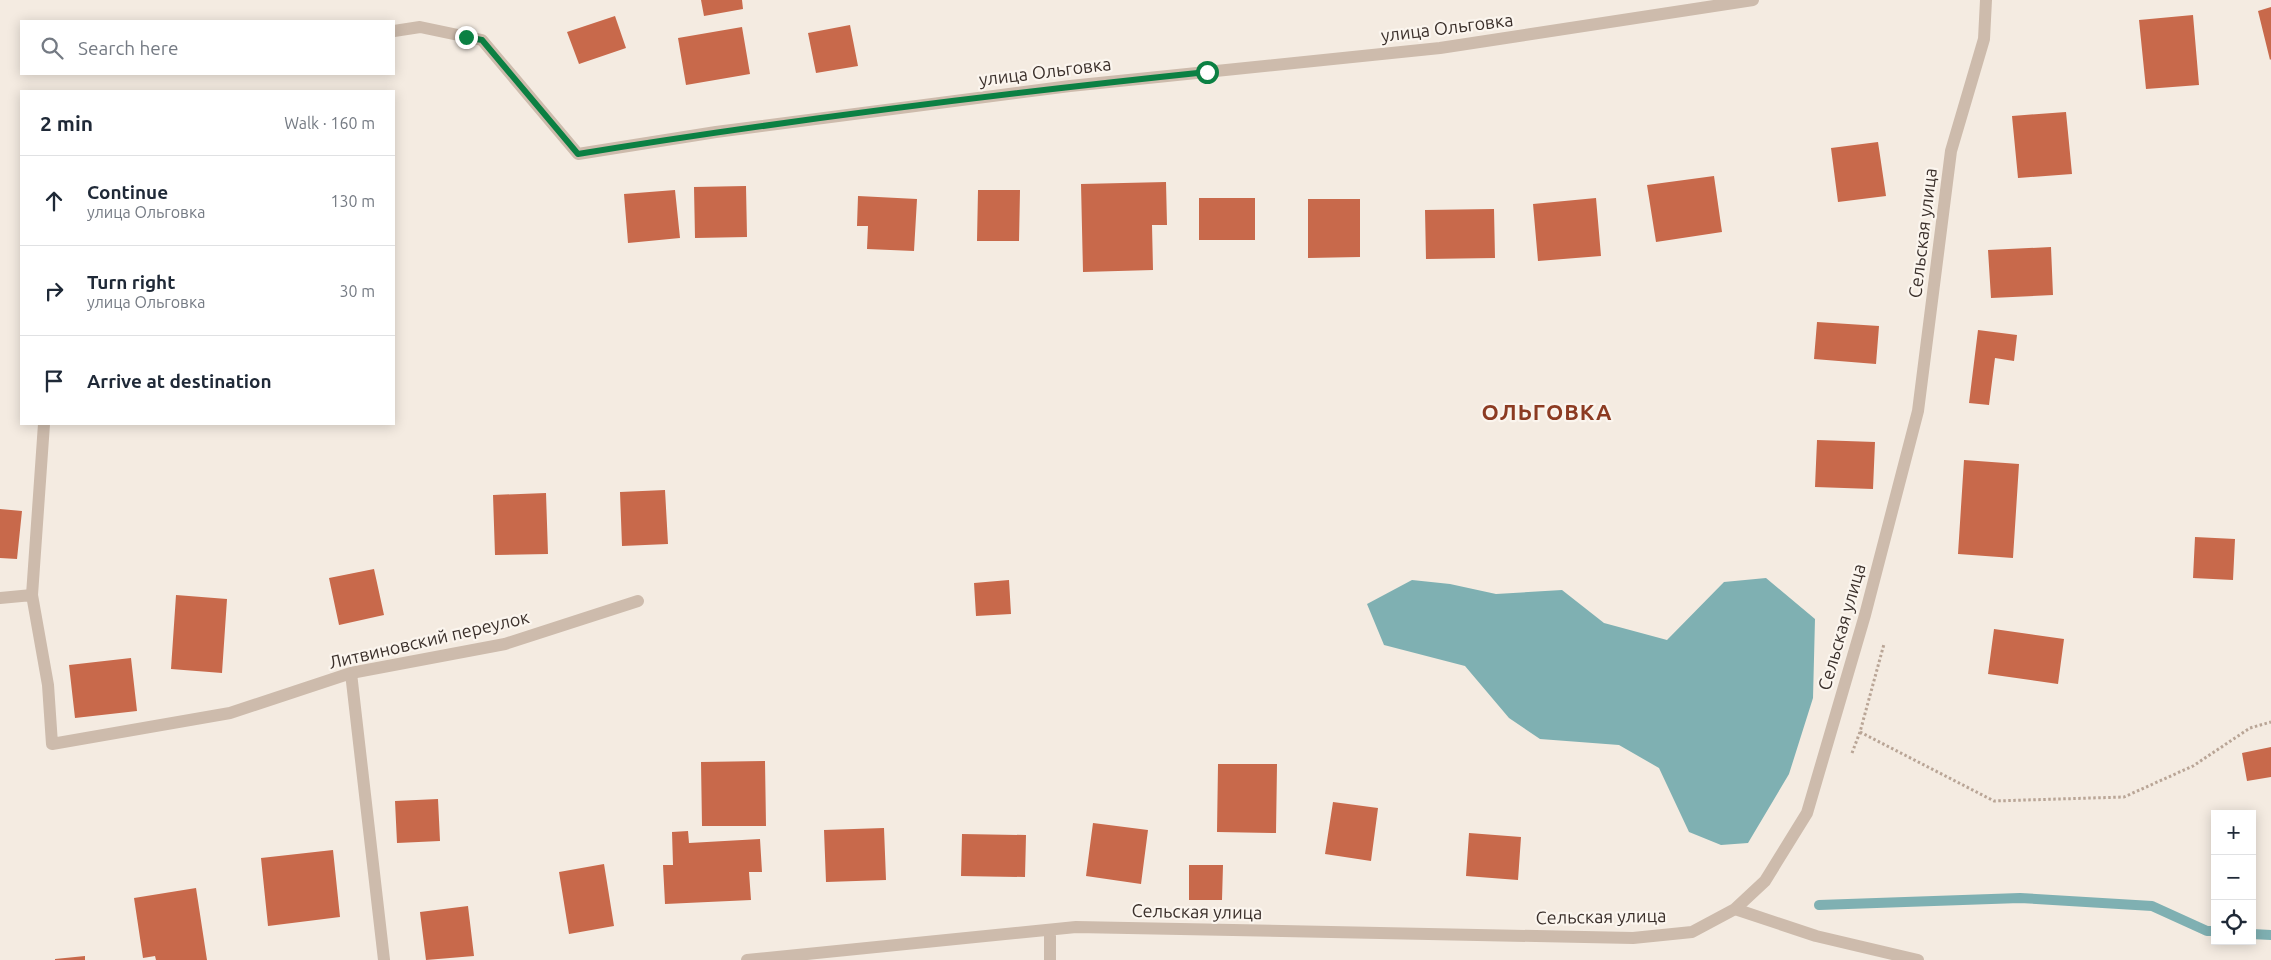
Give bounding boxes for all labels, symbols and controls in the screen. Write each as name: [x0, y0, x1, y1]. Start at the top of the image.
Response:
street label: улица Ольговка: [1380, 9, 1514, 45]
search box: [20, 20, 395, 75]
route end: [455, 26, 478, 49]
icon: search: [38, 34, 66, 62]
text: Search here: [78, 37, 178, 59]
street label: улица Ольговка: [978, 53, 1112, 89]
route start: [1196, 61, 1219, 84]
text: 2 min: [40, 111, 93, 135]
text: Walk · 160 m: [284, 114, 375, 132]
street label: Сельская улица: [1904, 167, 1940, 299]
text: Continue: [87, 181, 168, 203]
icon: ahead: [40, 187, 68, 215]
text: 130 m: [330, 192, 375, 210]
text: улица Ольговка: [87, 203, 205, 221]
text: Turn right: [87, 271, 175, 293]
icon: right: [40, 277, 68, 305]
text: 30 m: [339, 282, 375, 300]
text: улица Ольговка: [87, 293, 205, 311]
icon: arrive: [40, 367, 68, 395]
text: Arrive at destination: [87, 370, 272, 392]
district label: ОЛЬГОВКА: [1482, 399, 1612, 424]
street label: Сельская улица: [1813, 561, 1869, 692]
street label: Литвиновский переулок: [327, 606, 531, 672]
map controls: [2211, 810, 2256, 945]
button: +: [2211, 810, 2256, 855]
button: −: [2211, 855, 2256, 900]
street label: Сельская улица: [1131, 900, 1263, 922]
button: locate: [2211, 900, 2256, 945]
street label: Сельская улица: [1535, 905, 1667, 927]

